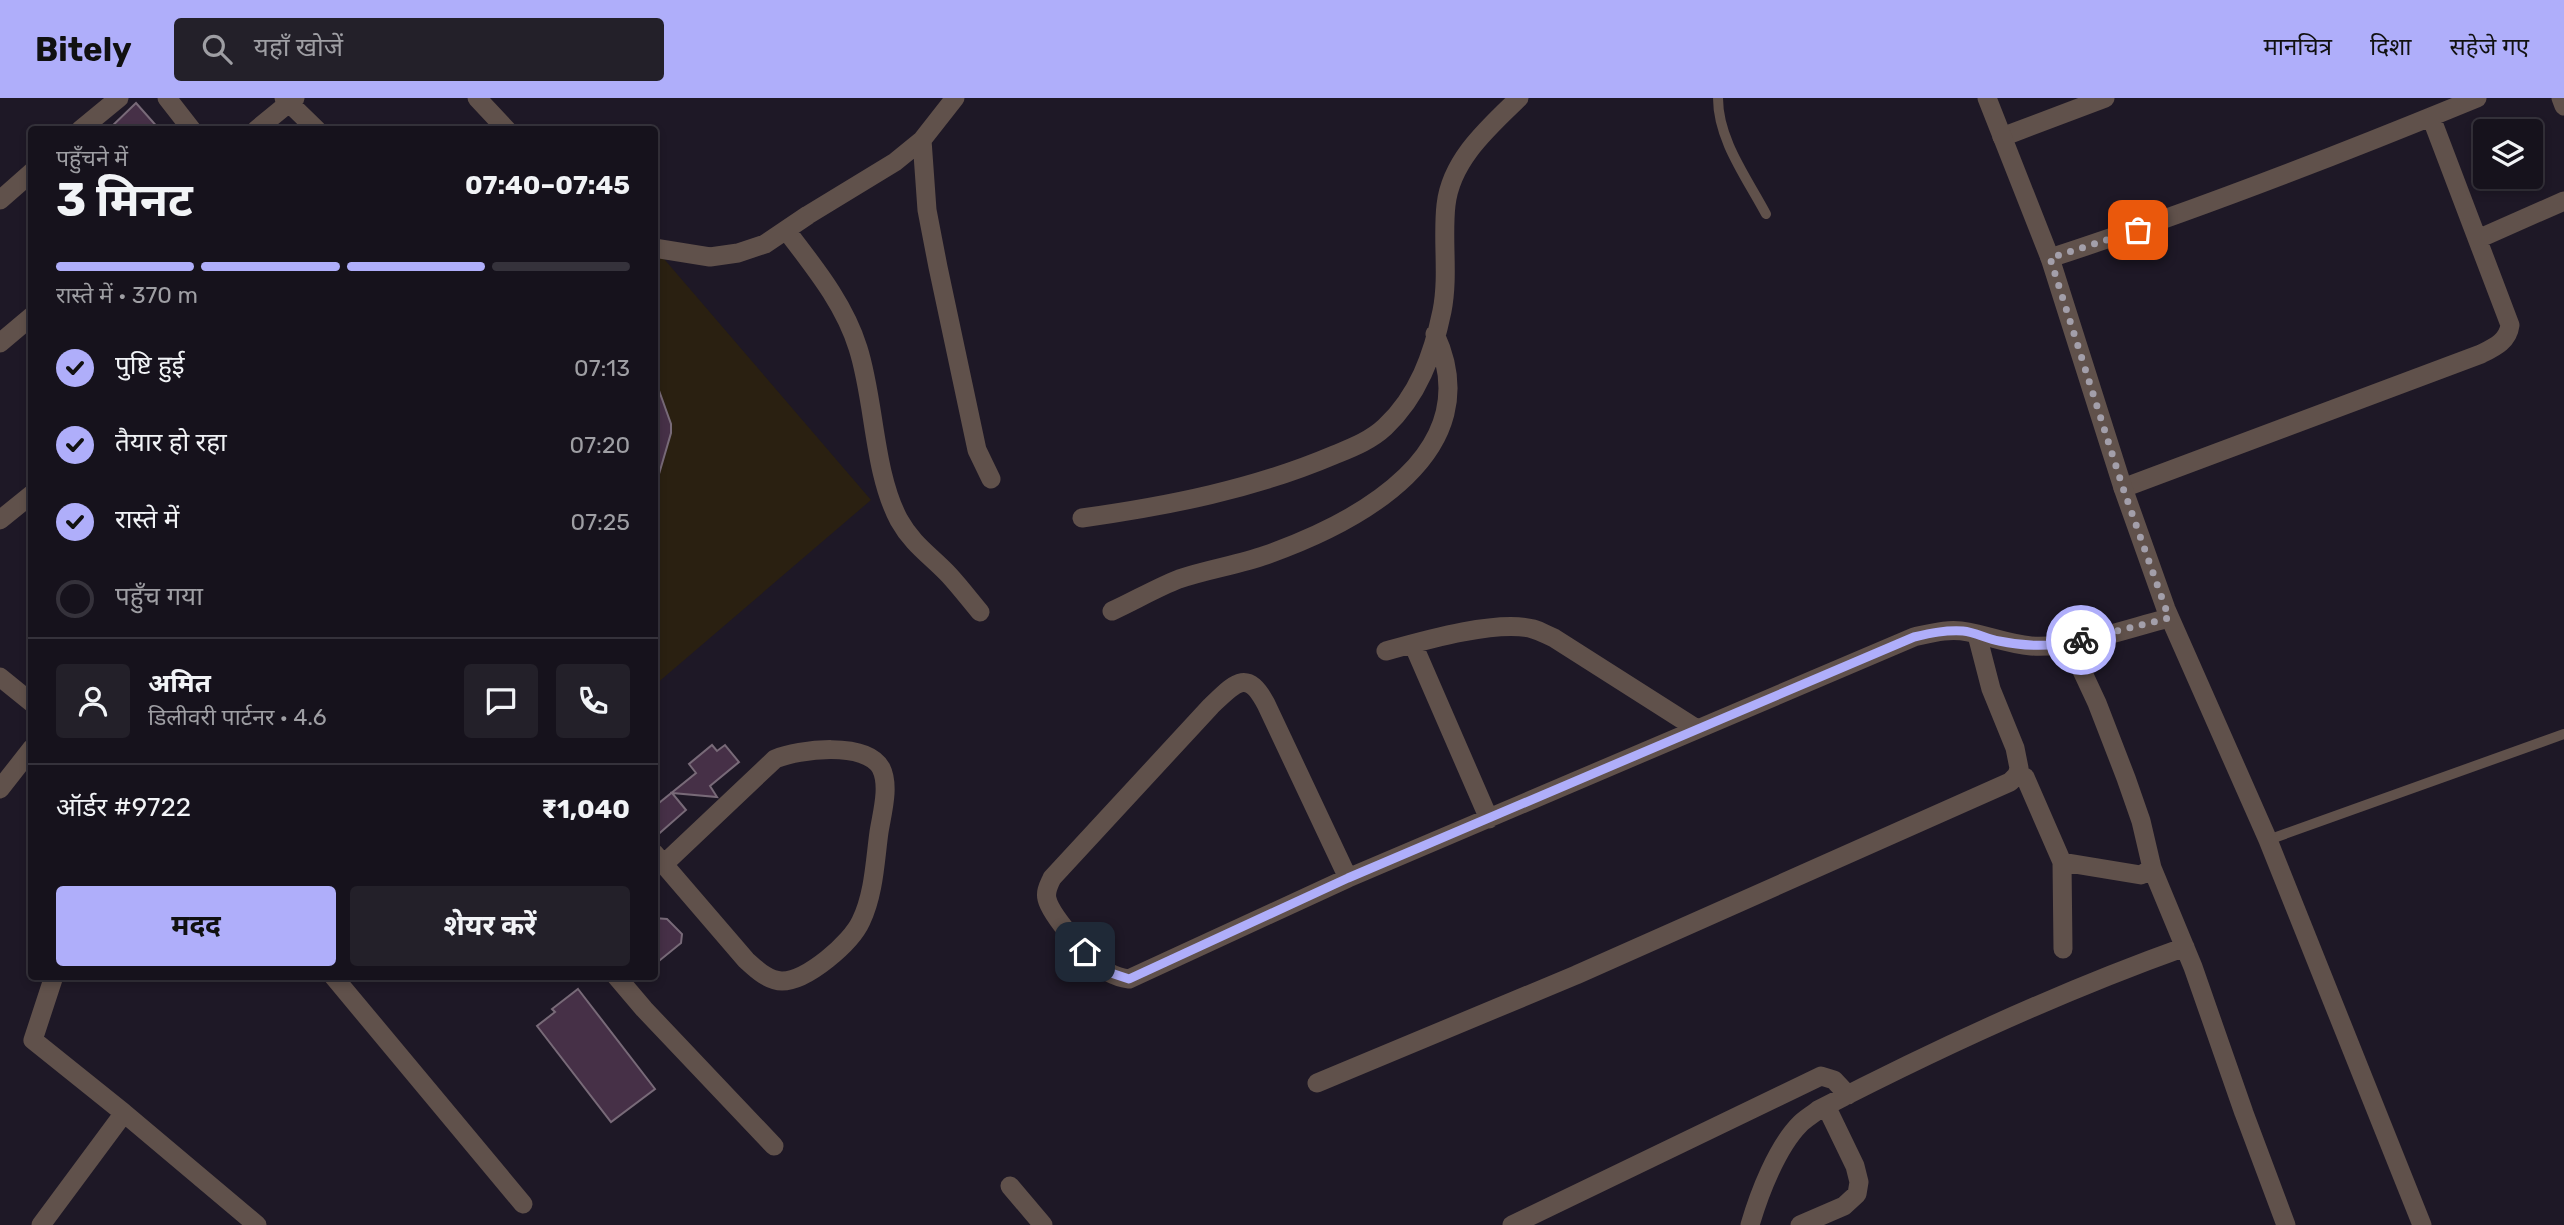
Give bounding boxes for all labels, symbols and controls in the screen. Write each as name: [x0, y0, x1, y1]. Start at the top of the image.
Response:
search box: [174, 18, 664, 81]
text: Bitely: [35, 30, 132, 69]
icon: search: [198, 30, 236, 68]
text: यहाँ खोजें: [254, 32, 343, 63]
text: मानचित्र: [2263, 33, 2332, 61]
text: दिशा: [2370, 33, 2412, 61]
text: सहेजे गए: [2450, 33, 2529, 61]
map controls: [2473, 119, 2543, 189]
button: layers: [2473, 119, 2543, 189]
text: पहुँचने में: [56, 144, 128, 172]
text: 07:40–07:45: [465, 170, 630, 201]
text: 3 मिनट: [56, 173, 193, 228]
pin: [2108, 200, 2168, 260]
icon: bag: [2119, 211, 2157, 249]
text: रास्ते में · 370 m: [56, 281, 198, 309]
icon: check: [56, 349, 94, 387]
text: पुष्टि हुई: [115, 350, 185, 381]
text: 07:13: [574, 354, 630, 382]
icon: check: [56, 426, 94, 464]
text: तैयार हो रहा: [115, 427, 227, 458]
text: 07:20: [570, 431, 630, 459]
icon: check: [56, 503, 94, 541]
text: रास्ते में: [115, 504, 179, 535]
text: 07:25: [571, 508, 630, 536]
text: पहुँच गया: [115, 581, 203, 612]
courier: [2046, 605, 2116, 675]
icon: bike: [2062, 621, 2100, 659]
button: person: [56, 664, 130, 738]
button: chat: [464, 664, 538, 738]
button: phone: [556, 664, 630, 738]
text: अमित: [148, 668, 211, 699]
text: डिलीवरी पार्टनर · 4.6: [148, 703, 327, 731]
text: ऑर्डर #9722: [56, 792, 191, 823]
text: ₹1,040: [541, 794, 630, 825]
button: मदद: [56, 886, 336, 966]
button: शेयर करें: [350, 886, 630, 966]
pin: [1055, 922, 1115, 982]
icon: home: [1066, 933, 1104, 971]

